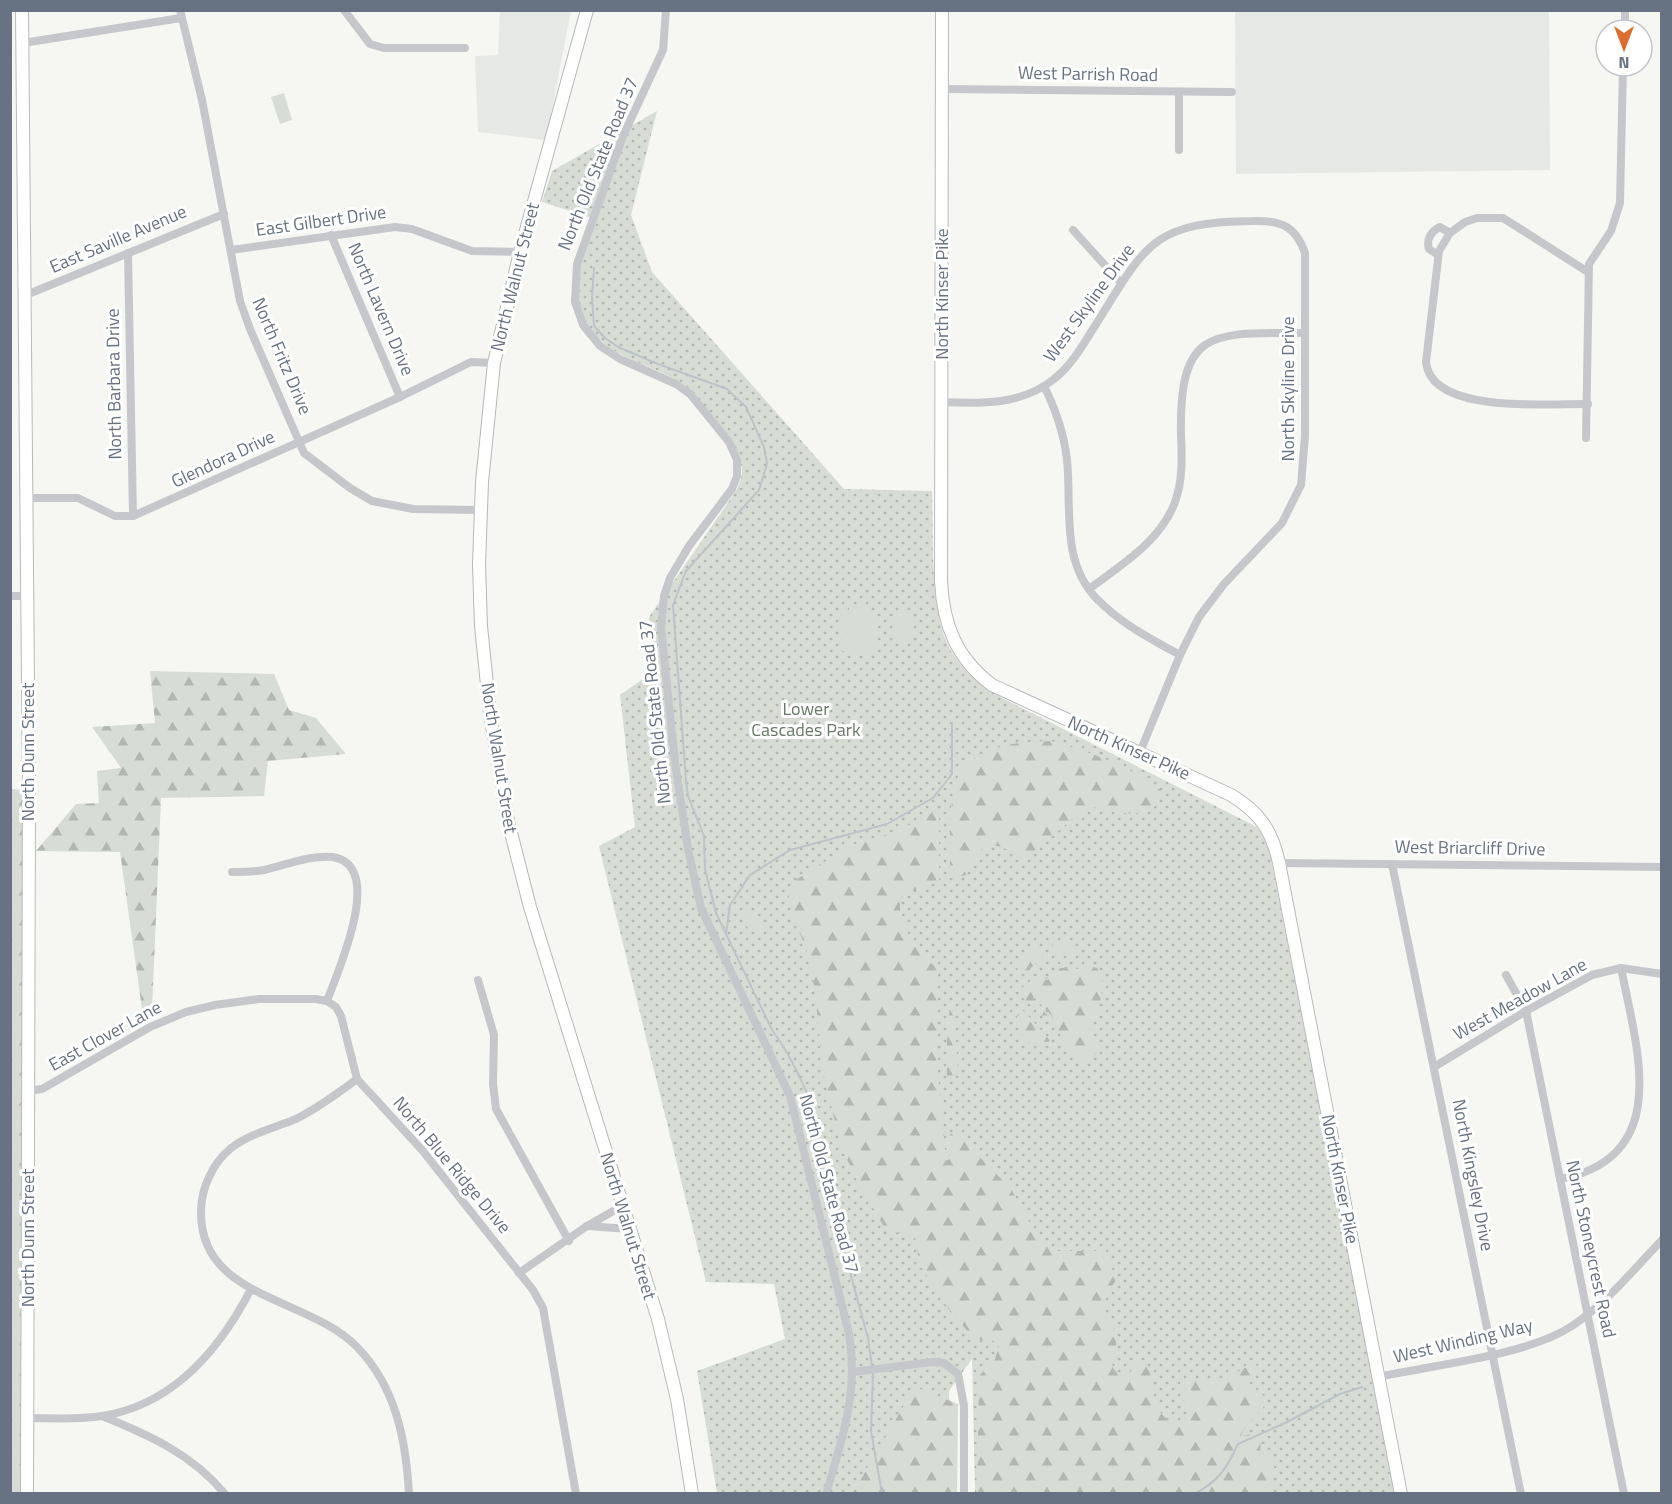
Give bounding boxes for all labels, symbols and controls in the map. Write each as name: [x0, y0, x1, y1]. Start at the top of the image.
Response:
north arrow: [1594, 18, 1654, 78]
text: N: [1618, 51, 1630, 75]
street label: West Parrish Road: [1018, 59, 1158, 88]
street label: North Old State Road 37: [550, 73, 645, 254]
street label: East Saville Avenue: [45, 197, 191, 280]
street label: East Gilbert Drive: [254, 198, 388, 243]
street label: North Walnut Street: [483, 199, 546, 354]
street label: North Kinser Pike: [928, 228, 955, 360]
street label: North Lavern Drive: [341, 238, 422, 379]
street label: West Skyline Drive: [1036, 238, 1141, 368]
street label: North Fritz Drive: [246, 293, 319, 419]
street label: North Barbara Drive: [99, 308, 128, 460]
street label: North Skyline Drive: [1274, 316, 1301, 462]
street label: Glendora Drive: [167, 423, 279, 494]
street label: North Old State Road 37: [631, 619, 678, 805]
street label: North Walnut Street: [474, 680, 525, 836]
street label: North Dunn Street: [14, 682, 41, 821]
park label: Lower Cascades Park: [751, 695, 861, 743]
street label: North Kinser Pike: [1064, 708, 1195, 787]
street label: West Briarcliff Drive: [1394, 833, 1546, 862]
street label: West Meadow Lane: [1448, 951, 1592, 1047]
street label: East Clover Lane: [44, 993, 166, 1078]
street label: North Blue Ridge Drive: [387, 1090, 518, 1239]
street label: North Old State Road 37: [793, 1091, 866, 1277]
street label: North Kingsley Drive: [1446, 1097, 1501, 1253]
street label: North Kinser Pike: [1315, 1112, 1366, 1246]
street label: North Walnut Street: [593, 1149, 664, 1303]
street label: North Stoneycrest Road: [1559, 1158, 1624, 1340]
street label: North Dunn Street: [14, 1168, 41, 1307]
street label: West Winding Way: [1390, 1311, 1536, 1370]

